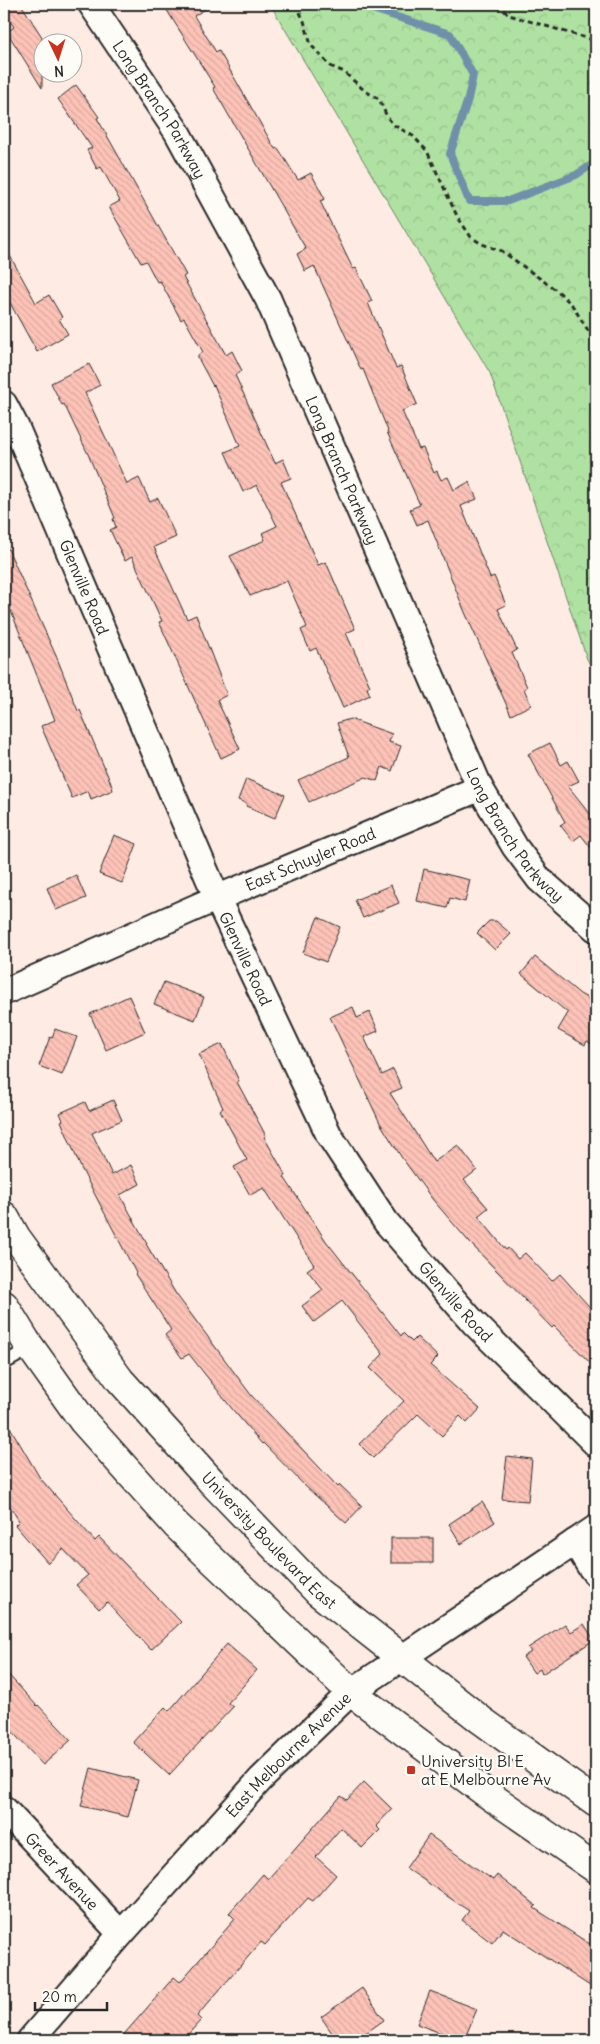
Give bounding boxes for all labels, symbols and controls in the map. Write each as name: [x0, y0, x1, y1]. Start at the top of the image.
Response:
north arrow: [32, 32, 82, 82]
street label: Long Branch Parkway: [108, 37, 211, 182]
text: N: [53, 62, 64, 80]
street label: Long Branch Parkway: [301, 393, 383, 547]
street label: Glenville Road: [55, 537, 113, 638]
street label: Long Branch Parkway: [462, 765, 568, 906]
street label: East Schuyler Road: [242, 823, 379, 895]
street label: Glenville Road: [215, 908, 276, 1009]
street label: Glenville Road: [415, 1257, 497, 1346]
street label: University Boulevard East: [197, 1468, 341, 1613]
street label: East Melbourne Avenue: [221, 1688, 355, 1821]
place label: University Bl E at E Melbourne Av: [421, 1751, 551, 1789]
marker: University Bl E at E Melbourne Av: [405, 1764, 417, 1776]
street label: Greer Avenue: [21, 1828, 103, 1914]
scale bar: [35, 1979, 108, 2011]
text: 20 m: [42, 1987, 77, 2006]

